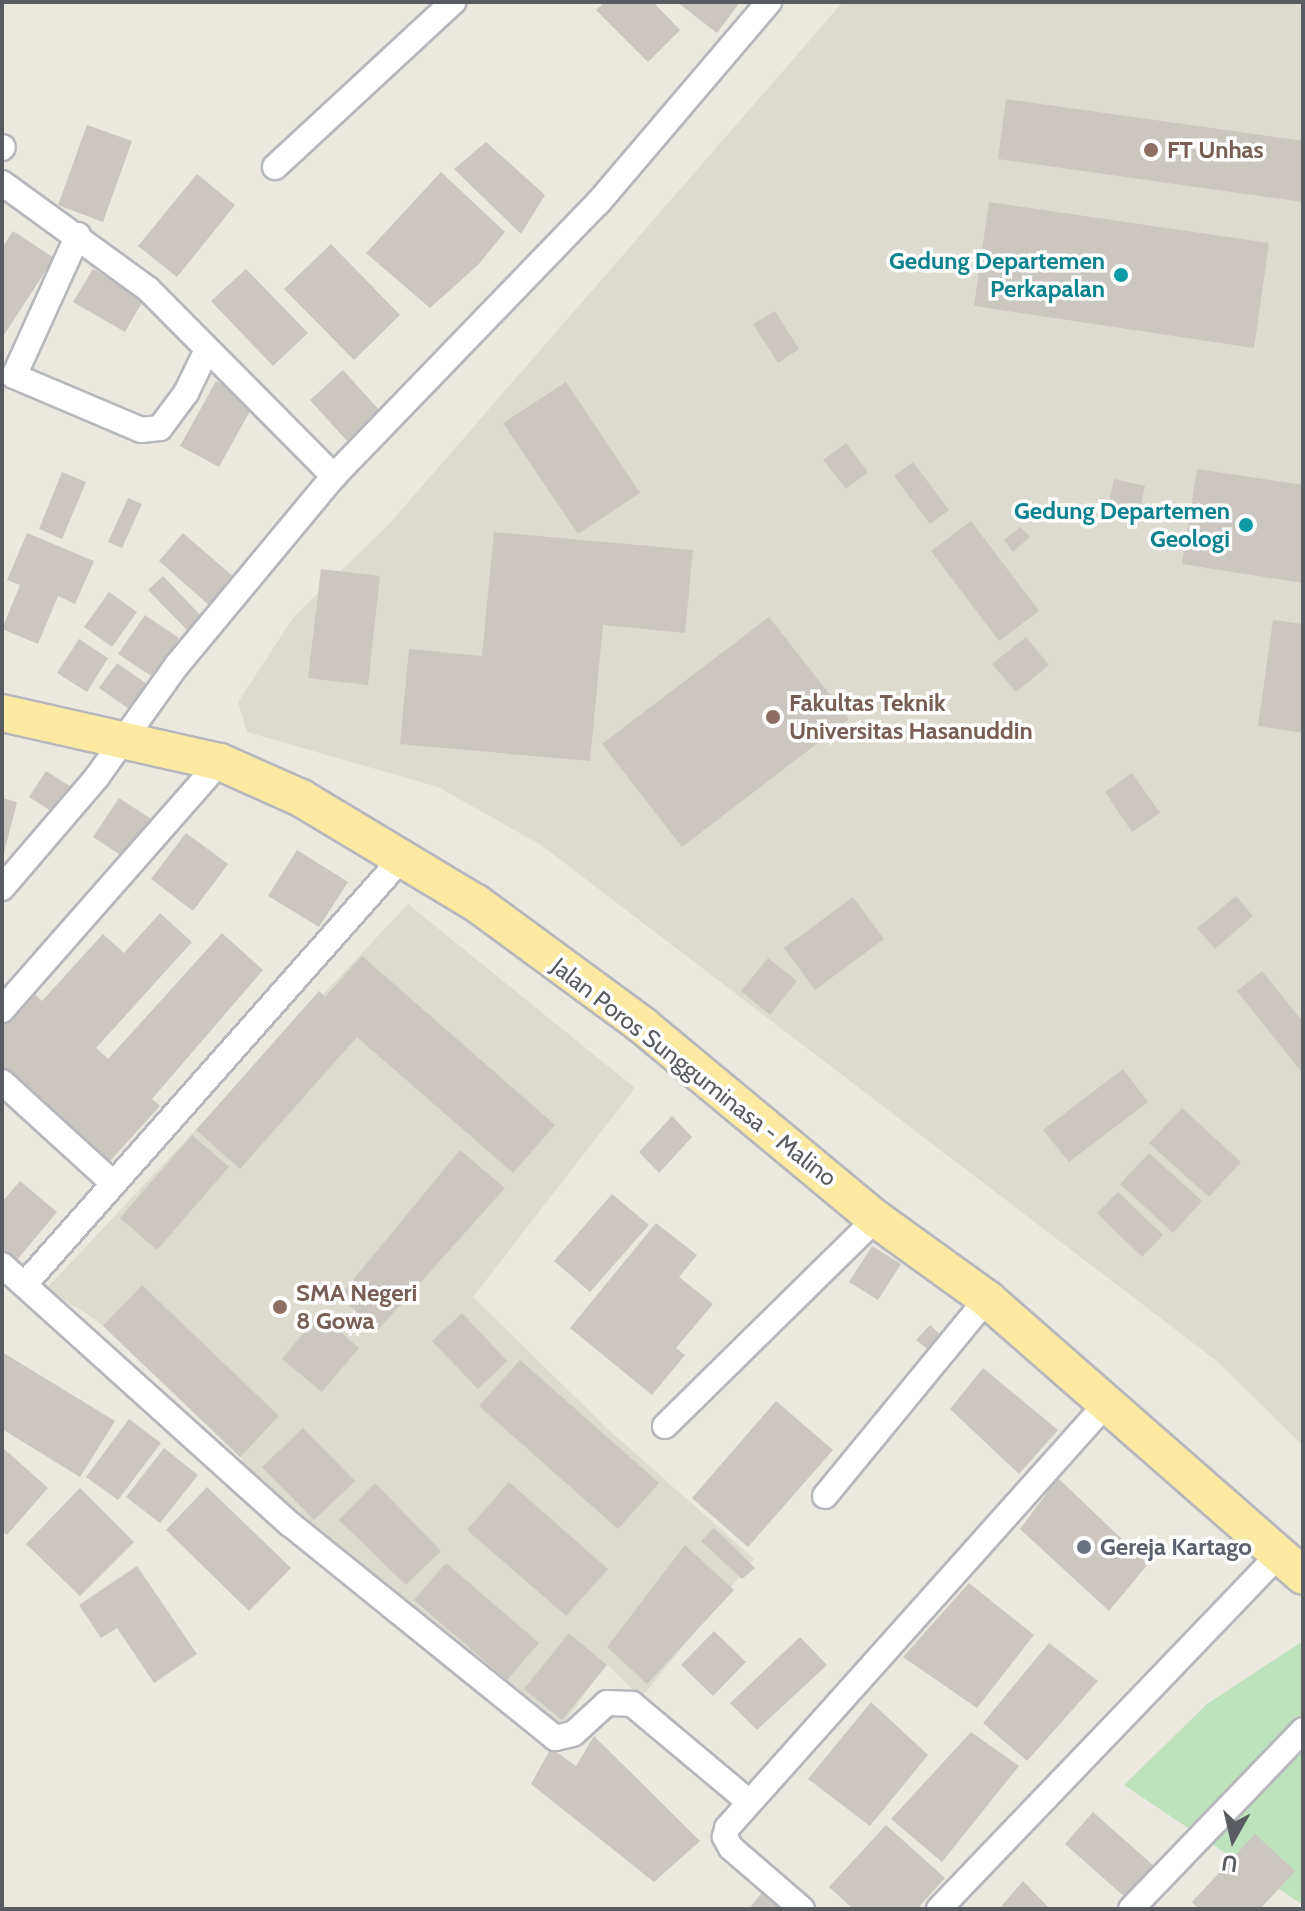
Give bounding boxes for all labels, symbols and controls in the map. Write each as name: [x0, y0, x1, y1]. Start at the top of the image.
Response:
place label: FT Unhas: [1167, 136, 1264, 164]
marker: FT Unhas: [1142, 141, 1160, 159]
place label: Gedung Departemen Perkapalan: [889, 247, 1105, 303]
marker: Gedung Departemen Perkapalan: [1112, 266, 1130, 284]
place label: Gedung Departemen Geologi: [1014, 497, 1230, 553]
marker: Gedung Departemen Geologi: [1237, 516, 1255, 534]
place label: Fakultas Teknik Universitas Hasanuddin: [789, 689, 1033, 745]
marker: Fakultas Teknik Universitas Hasanuddin: [764, 708, 782, 726]
street label: Jalan Poros Sungguminasa - Malino: [546, 952, 842, 1192]
place label: SMA Negeri 8 Gowa: [296, 1279, 417, 1335]
marker: SMA Negeri 8 Gowa: [271, 1298, 289, 1316]
place label: Gereja Kartago: [1100, 1533, 1252, 1561]
marker: Gereja Kartago: [1075, 1538, 1093, 1556]
north arrow: [1193, 1799, 1273, 1879]
text: U: [1220, 1849, 1239, 1878]

